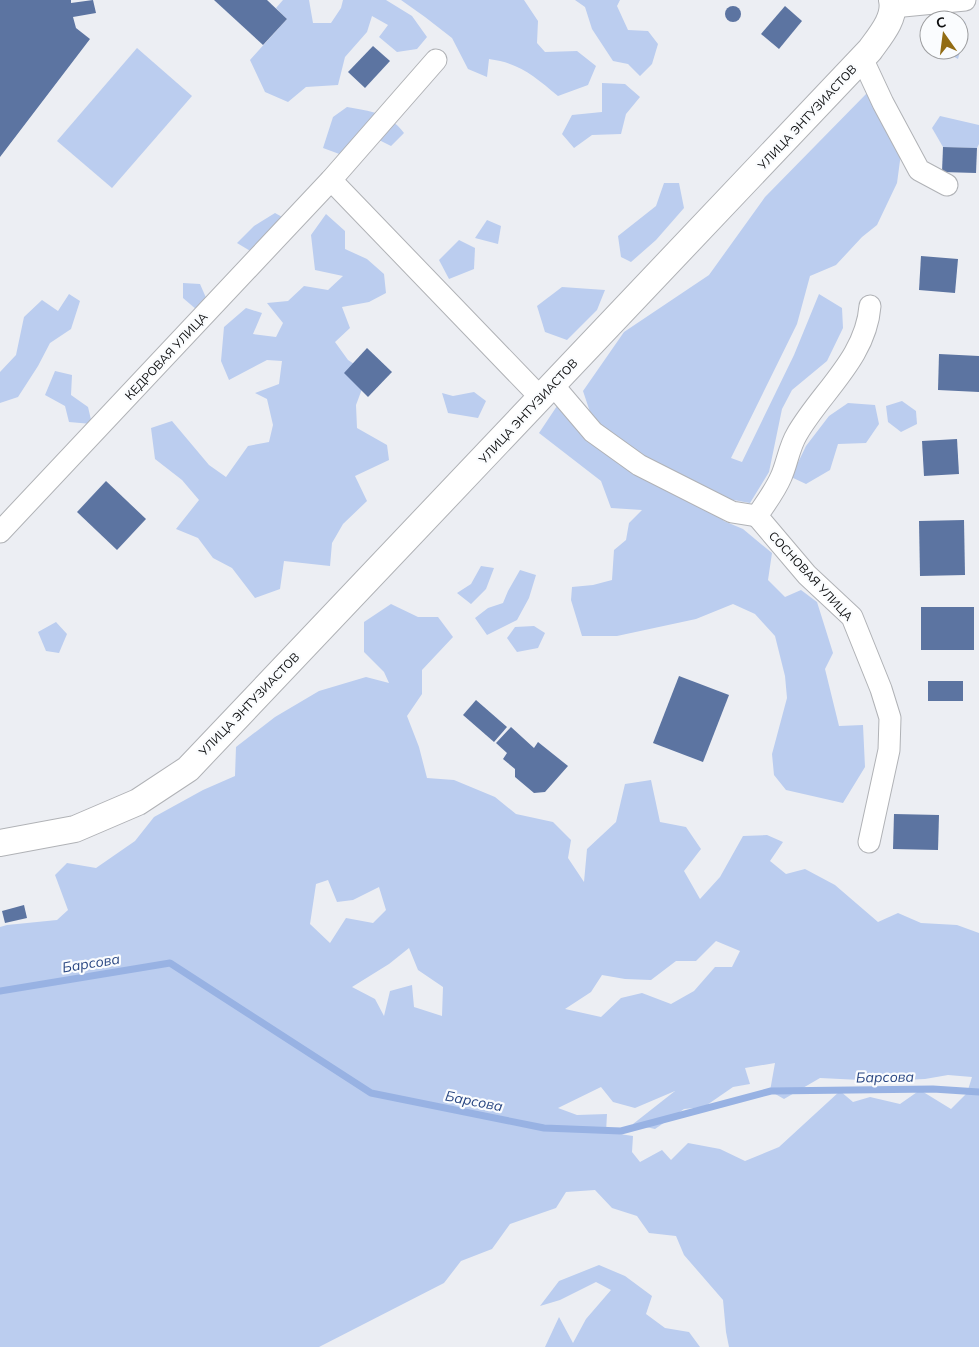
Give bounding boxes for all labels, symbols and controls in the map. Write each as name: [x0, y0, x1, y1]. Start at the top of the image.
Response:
north arrow: [919, 10, 969, 60]
text: С: [934, 12, 948, 32]
street label: УЛИЦА ЭНТУЗИАСТОВ: [754, 61, 860, 173]
street label: КЕДРОВАЯ УЛИЦА: [122, 309, 211, 403]
street label: УЛИЦА ЭНТУЗИАСТОВ: [475, 355, 581, 467]
street label: СОСНОВАЯ УЛИЦА: [766, 528, 856, 624]
street label: УЛИЦА ЭНТУЗИАСТОВ: [195, 649, 302, 760]
water label: Барсова: [61, 949, 122, 976]
water label: Барсова: [856, 1067, 915, 1087]
water label: Барсова: [444, 1087, 505, 1115]

